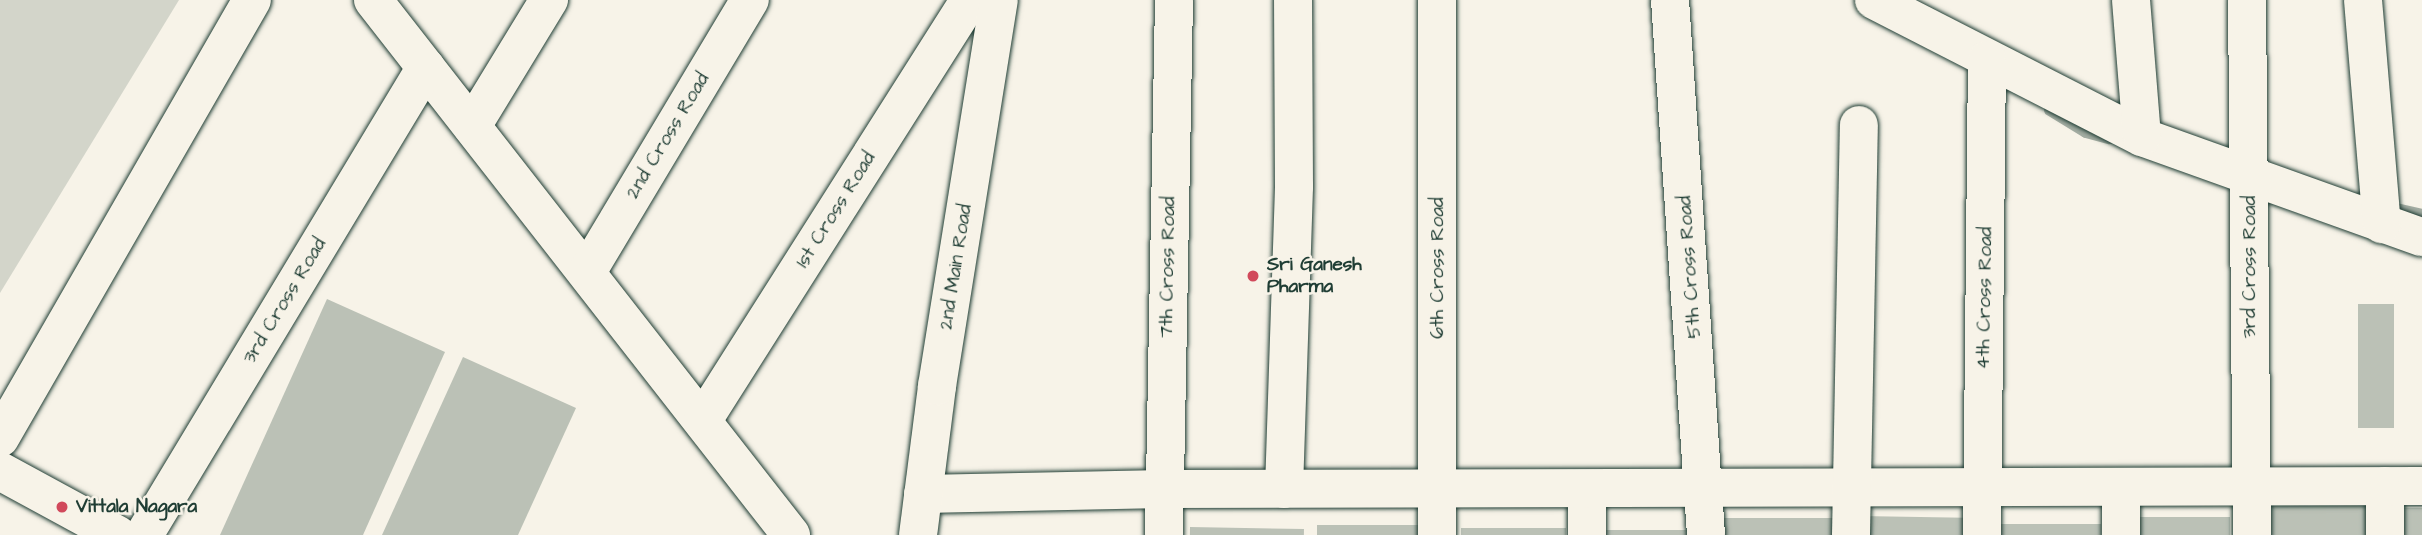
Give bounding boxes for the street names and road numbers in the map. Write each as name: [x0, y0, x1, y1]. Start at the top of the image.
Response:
street label: 2nd Cross Road: [621, 69, 715, 203]
street label: 1st Cross Road: [791, 148, 881, 272]
street label: 5th Cross Road: [1674, 195, 1706, 339]
street label: 7th Cross Road: [1155, 196, 1181, 338]
street label: 3rd Cross Road: [2239, 196, 2261, 338]
street label: 6th Cross Road: [1427, 197, 1449, 339]
street label: 2nd Main Road: [935, 203, 977, 331]
street label: 4th Cross Road: [1972, 227, 1998, 369]
street label: 3rd Cross Road: [239, 234, 331, 368]

